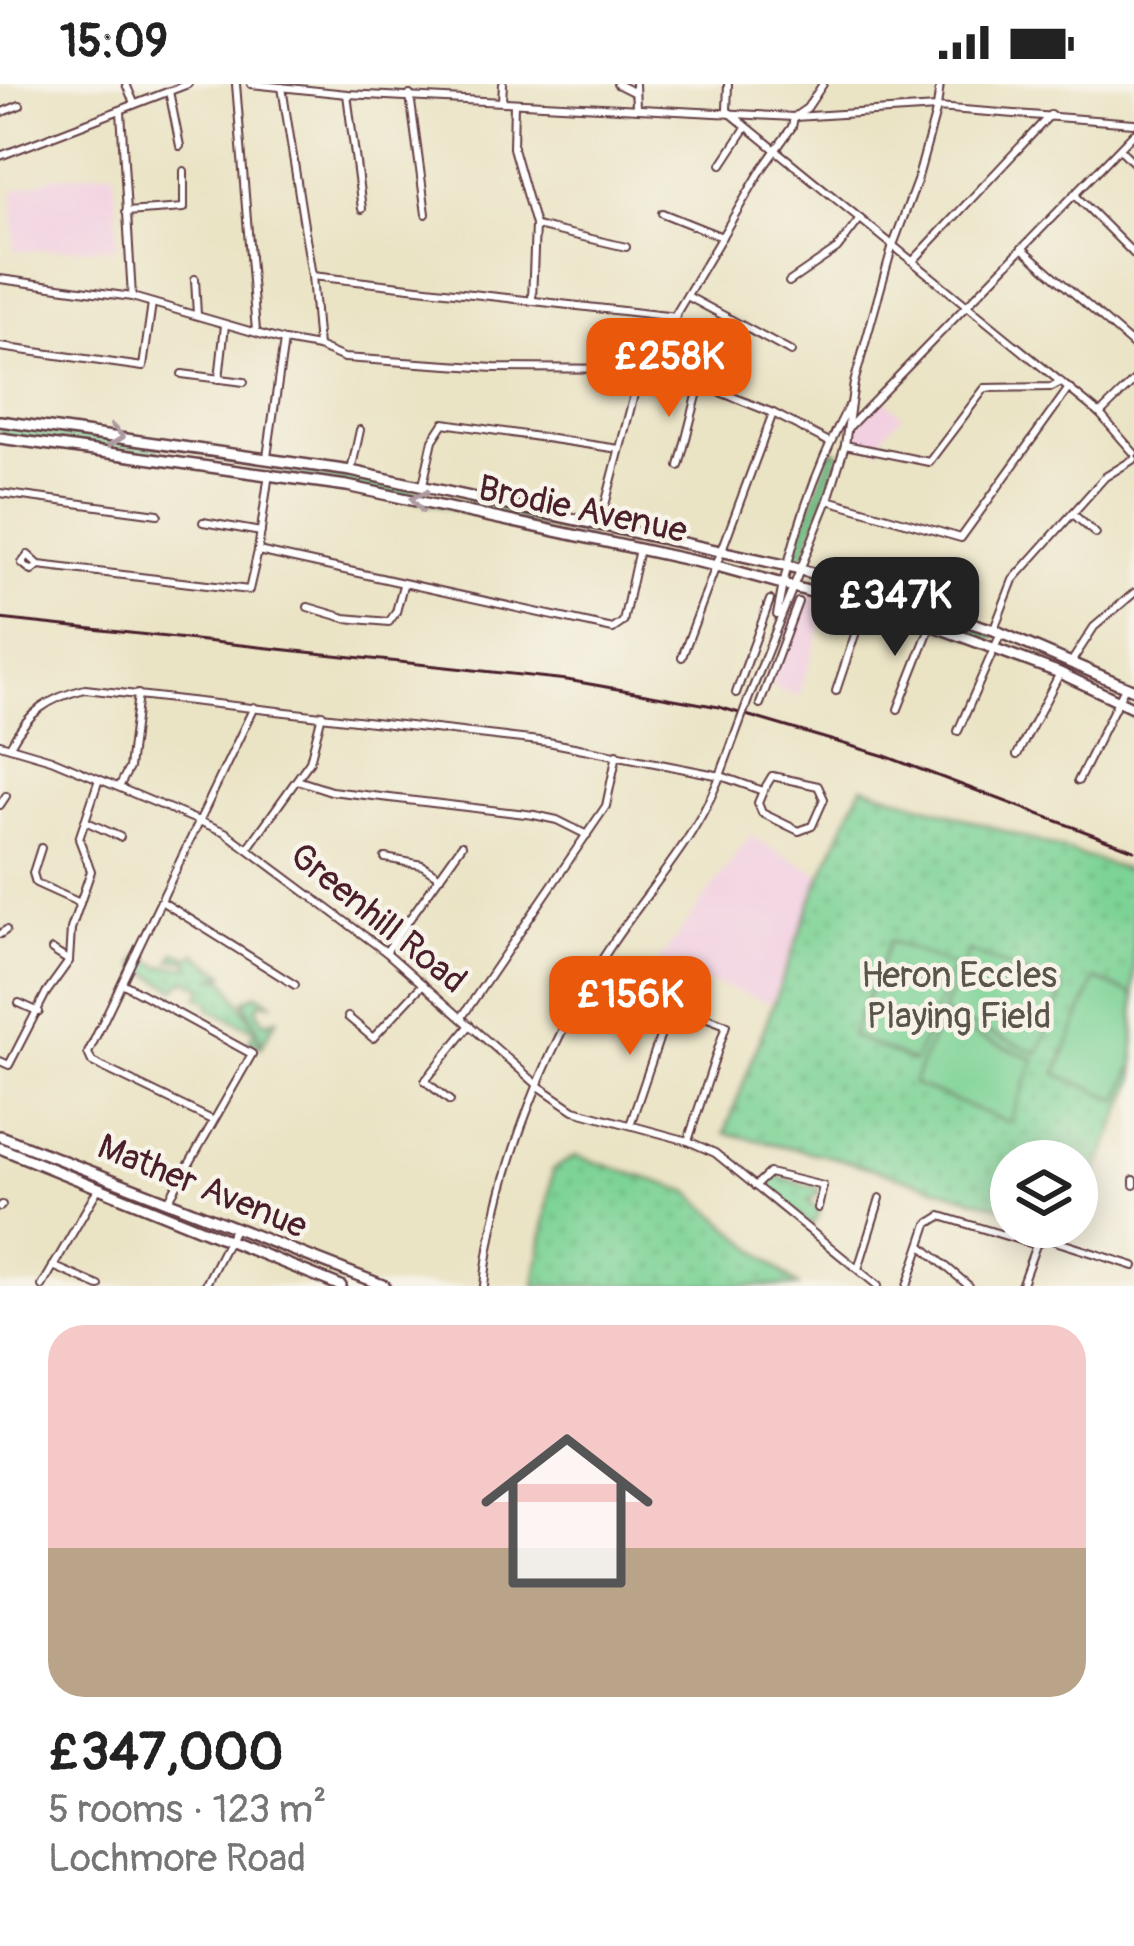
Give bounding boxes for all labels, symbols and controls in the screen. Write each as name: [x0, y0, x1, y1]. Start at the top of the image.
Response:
text: 15:09: [60, 14, 168, 70]
pin: £258K: [585, 318, 753, 420]
text: £258K: [613, 332, 725, 381]
one-way arrow: [106, 422, 126, 448]
street label: Brodie Avenue: [474, 465, 691, 554]
one-way arrow: [409, 488, 429, 513]
pin: £347K: [811, 557, 979, 659]
text: £347K: [838, 571, 952, 620]
street label: Greenhill Road: [281, 833, 475, 1003]
park label: Heron Eccles Playing Field: [861, 953, 1057, 1039]
pin: £156K: [546, 956, 714, 1058]
text: £156K: [576, 970, 684, 1019]
street label: Mather Avenue: [91, 1124, 314, 1249]
map controls: [990, 1140, 1098, 1248]
button: layers: [990, 1140, 1098, 1248]
icon: home: [459, 1403, 675, 1619]
text: £347,000: [48, 1721, 283, 1785]
text: 5 rooms · 123 m²: [48, 1785, 327, 1834]
text: Lochmore Road: [48, 1834, 306, 1883]

